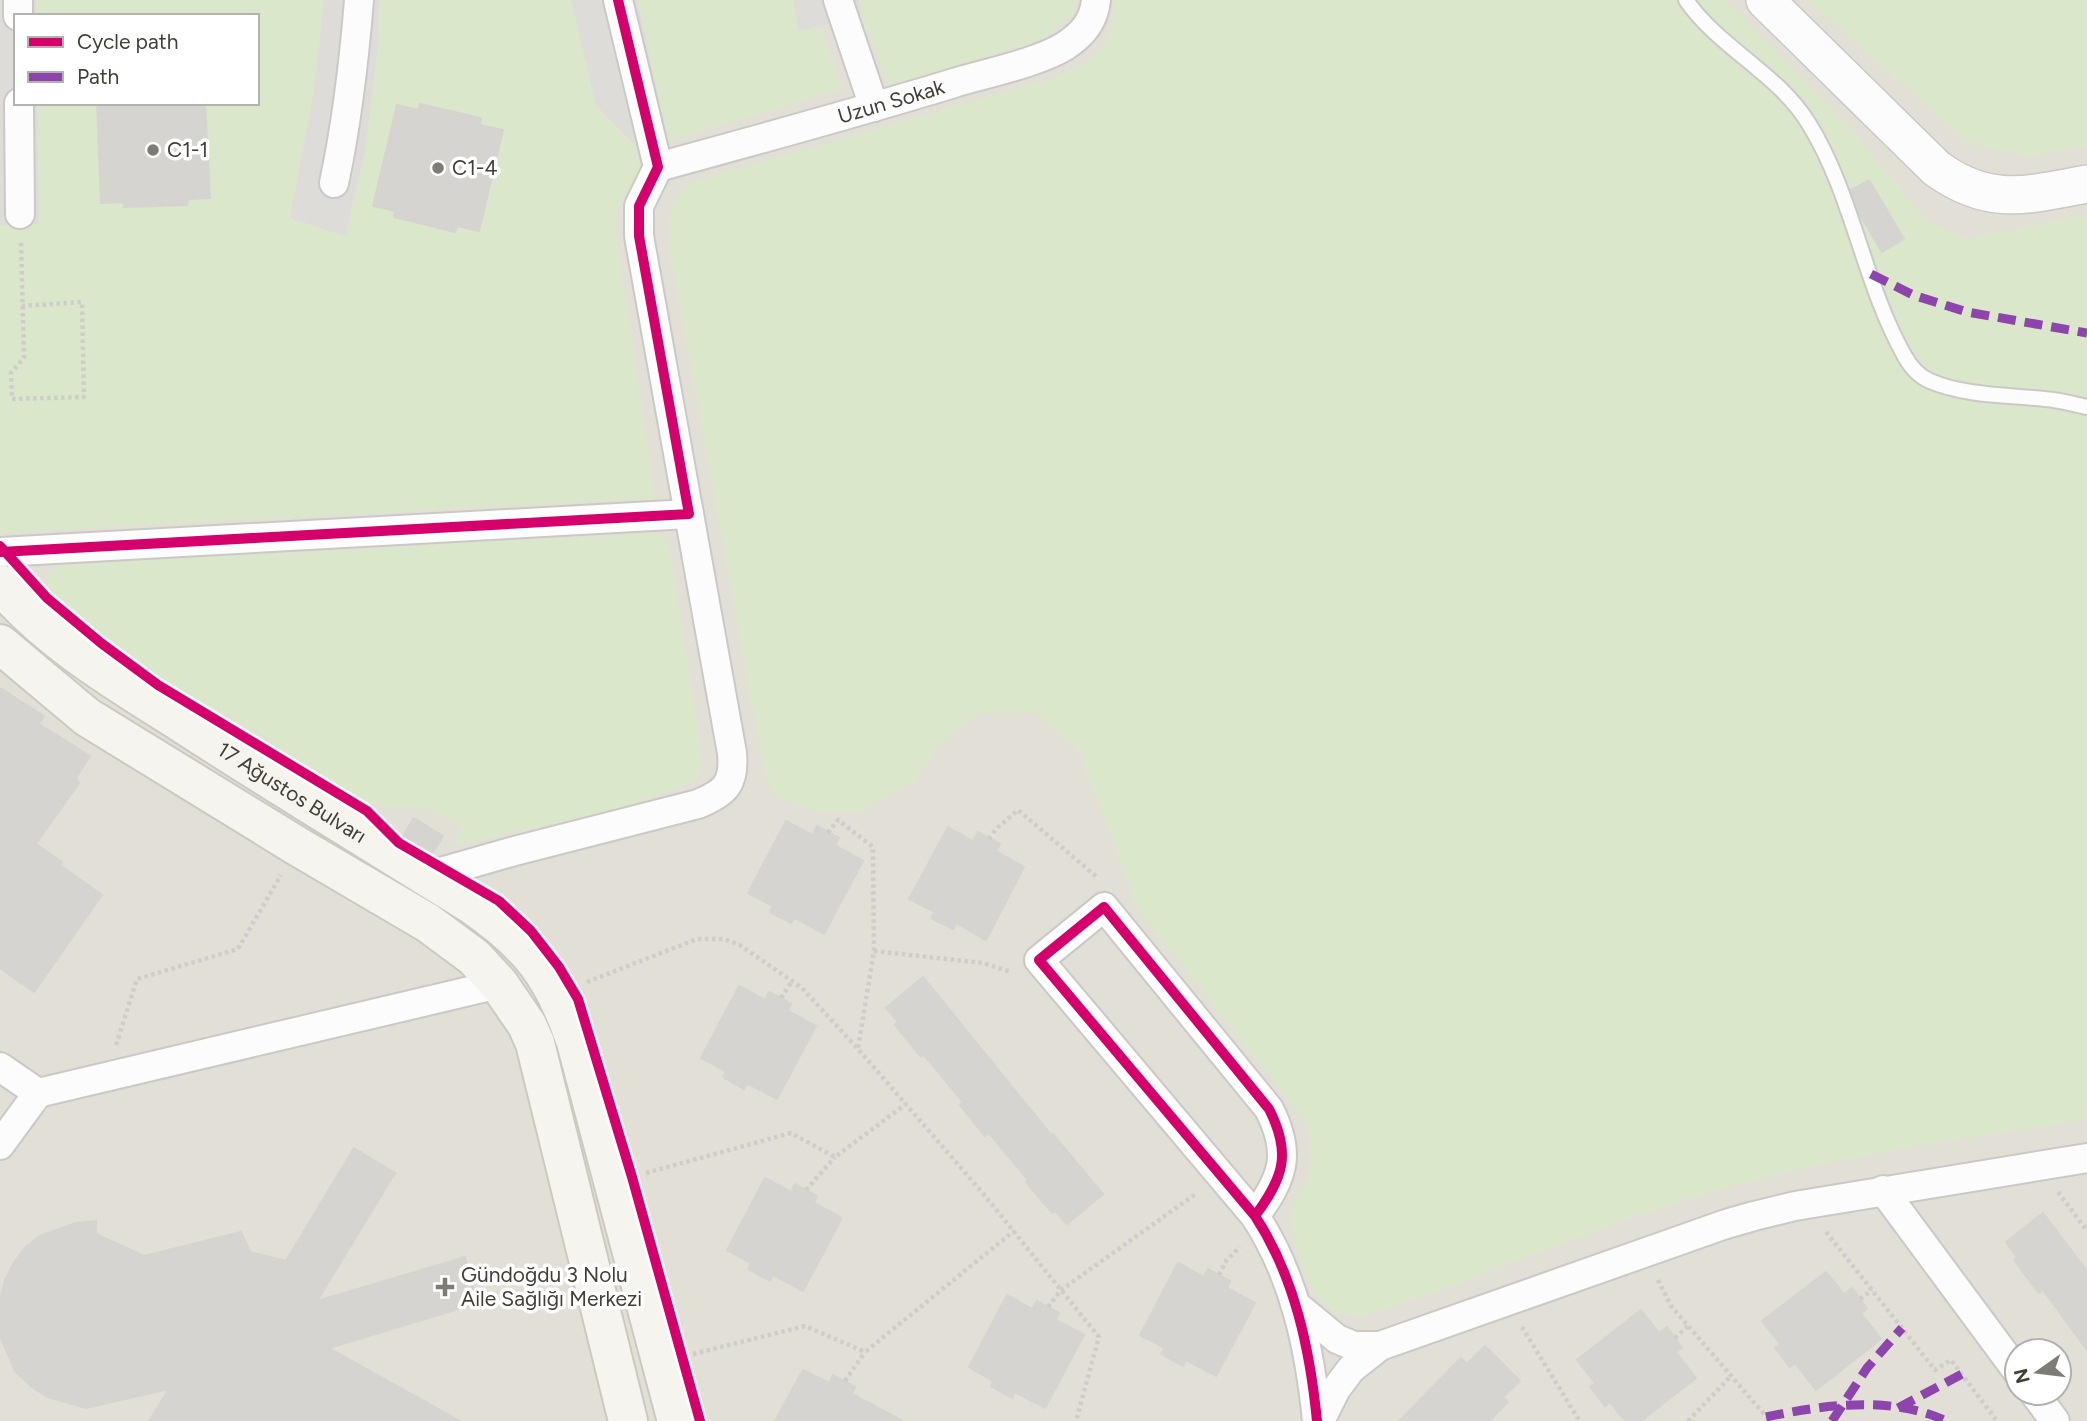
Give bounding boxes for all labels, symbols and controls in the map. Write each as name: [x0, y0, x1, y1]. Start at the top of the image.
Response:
legend: [14, 14, 259, 105]
text: Cycle path: [77, 29, 178, 54]
text: Path: [77, 64, 119, 89]
street label: Uzun Sokak: [835, 73, 948, 129]
place label: C1-1: [167, 137, 208, 162]
marker: C1-1: [145, 142, 161, 158]
place label: C1-4: [452, 155, 498, 180]
marker: C1-4: [430, 160, 446, 176]
street label: 17 Ağustos Bulvarı: [213, 736, 371, 848]
place label: Gündoğdu 3 Nolu Aile Sağlığı Merkezi: [461, 1262, 642, 1311]
marker: Gündoğdu 3 Nolu Aile Sağlığı Merkezi: [435, 1277, 455, 1297]
north arrow: [2003, 1337, 2073, 1407]
text: N: [2009, 1366, 2035, 1386]

